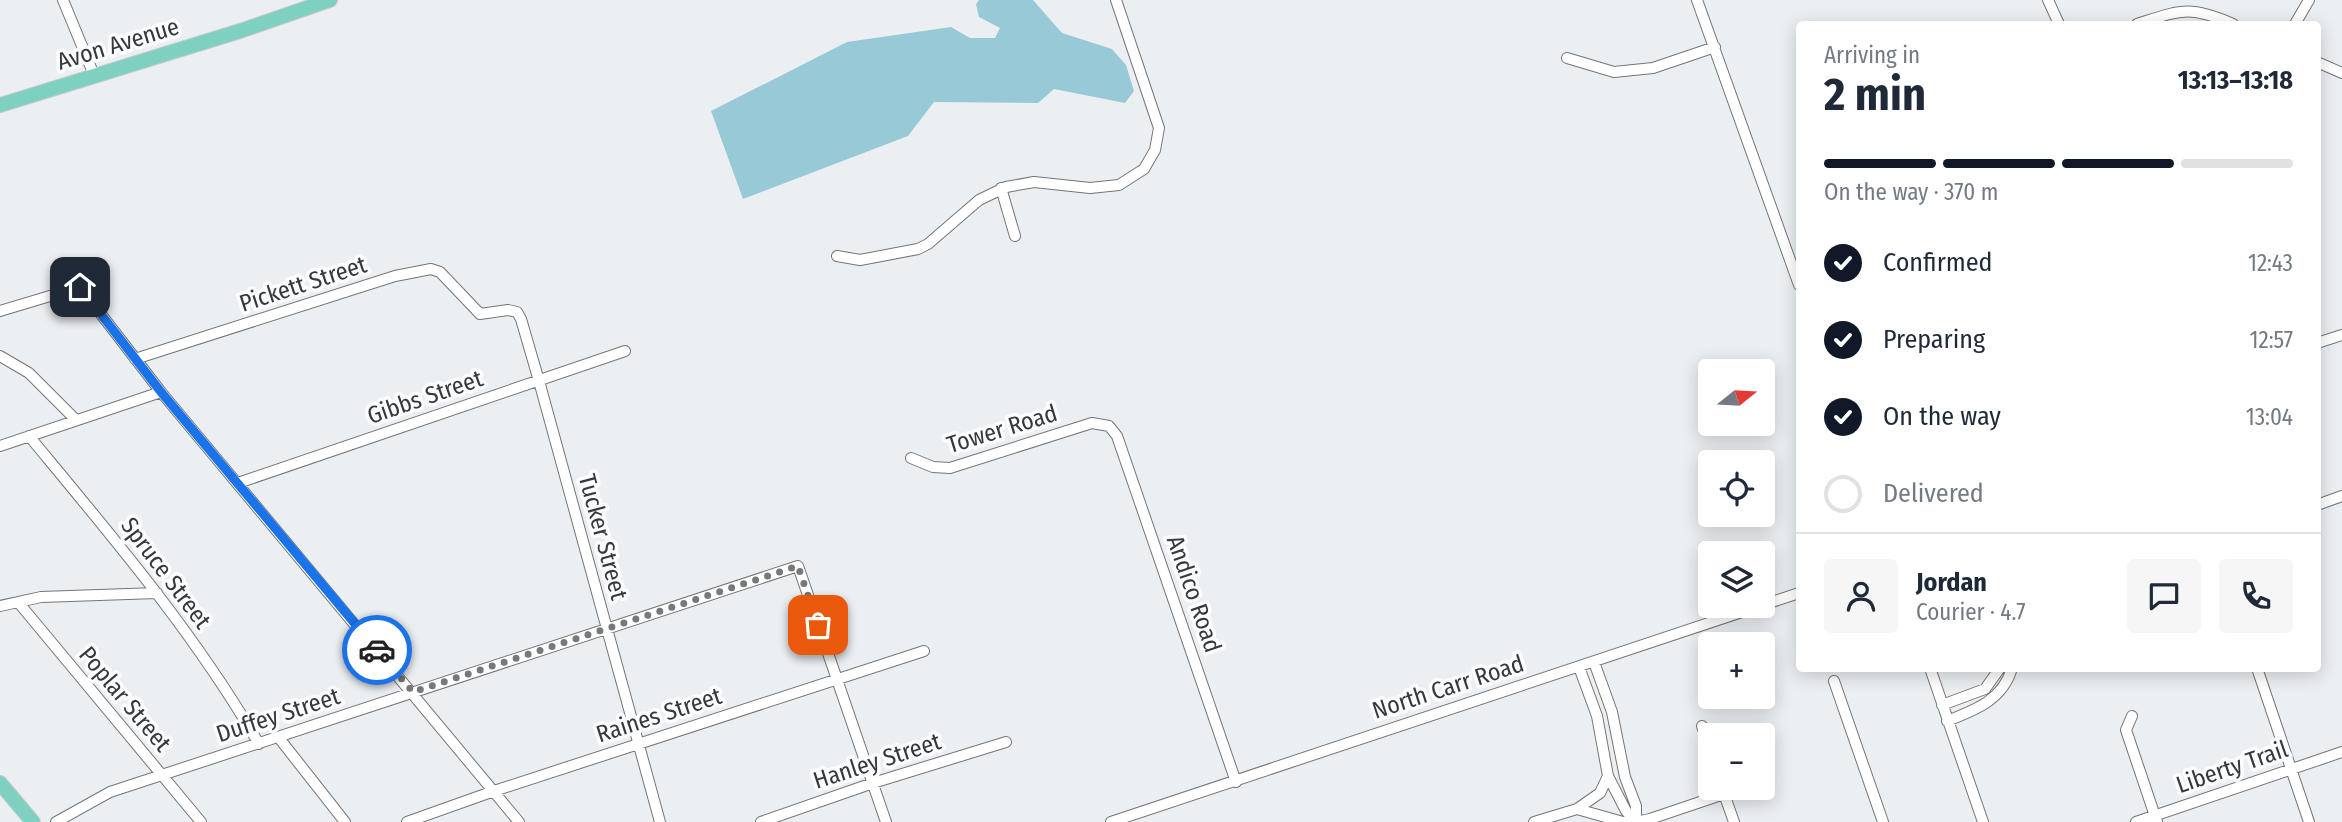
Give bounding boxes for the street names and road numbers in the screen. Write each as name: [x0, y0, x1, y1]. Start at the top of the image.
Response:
street label: Avon Avenue: [54, 12, 182, 76]
street label: Pickett Street: [236, 250, 370, 318]
street label: Gibbs Street: [364, 364, 487, 430]
street label: Tower Road: [944, 399, 1060, 459]
street label: Tucker Street: [573, 471, 633, 603]
street label: Spruce Street: [115, 512, 217, 634]
street label: Andico Road: [1161, 532, 1227, 656]
street label: Poplar Street: [73, 641, 177, 757]
street label: North Carr Road: [1369, 649, 1527, 725]
street label: Duffey Street: [213, 682, 343, 748]
street label: Raines Street: [593, 682, 725, 748]
street label: Hanley Street: [810, 727, 944, 795]
street label: Liberty Trail: [2173, 735, 2291, 799]

